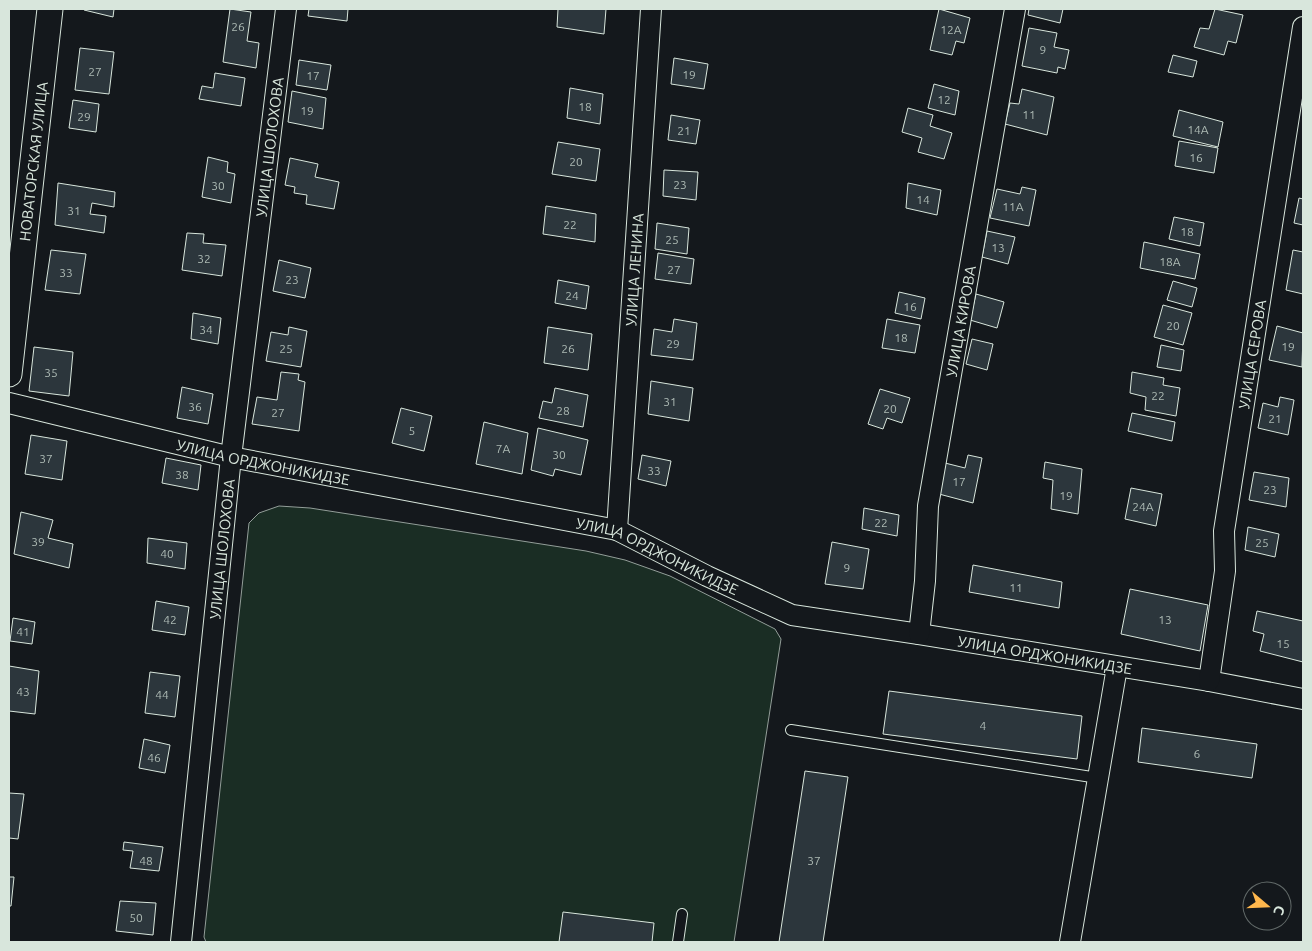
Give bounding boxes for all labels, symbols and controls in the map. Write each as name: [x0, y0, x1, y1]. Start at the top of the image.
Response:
house number: 26: [231, 20, 245, 33]
house number: 12А: [940, 23, 962, 36]
house number: 9: [1040, 43, 1046, 56]
house number: 27: [88, 65, 102, 78]
house number: 19: [682, 68, 696, 81]
house number: 17: [306, 69, 320, 82]
street label: УЛИЦА ШОЛОХОВА: [252, 76, 286, 218]
street label: НОВАТОРСКАЯ УЛИЦА: [15, 80, 50, 242]
house number: 12: [937, 93, 951, 106]
house number: 18: [578, 100, 592, 113]
house number: 19: [300, 104, 314, 117]
house number: 11: [1022, 108, 1036, 121]
house number: 29: [77, 110, 91, 123]
house number: 14А: [1187, 123, 1209, 136]
house number: 21: [677, 124, 691, 137]
house number: 16: [1189, 151, 1203, 164]
house number: 20: [569, 155, 583, 168]
house number: 23: [673, 178, 687, 191]
house number: 30: [211, 179, 225, 192]
house number: 14: [916, 193, 930, 206]
house number: 11А: [1002, 200, 1024, 213]
house number: 31: [67, 204, 81, 217]
street label: УЛИЦА ЛЕНИНА: [622, 212, 646, 327]
house number: 22: [563, 218, 577, 231]
house number: 18: [1180, 225, 1194, 238]
house number: 25: [665, 233, 679, 246]
house number: 13: [991, 241, 1005, 254]
house number: 32: [197, 252, 211, 265]
house number: 18А: [1159, 255, 1181, 268]
house number: 27: [667, 263, 681, 276]
street label: УЛИЦА КИРОВА: [942, 264, 978, 378]
house number: 33: [59, 266, 73, 279]
house number: 23: [285, 273, 299, 286]
house number: 24: [565, 289, 579, 302]
street label: УЛИЦА СЕРОВА: [1235, 298, 1269, 410]
house number: 16: [903, 300, 917, 313]
house number: 20: [1166, 319, 1180, 332]
house number: 34: [199, 323, 213, 336]
house number: 18: [894, 331, 908, 344]
house number: 29: [666, 337, 680, 350]
house number: 19: [1281, 340, 1295, 353]
house number: 25: [279, 342, 293, 355]
house number: 26: [561, 342, 575, 355]
house number: 35: [44, 366, 58, 379]
house number: 22: [1151, 389, 1165, 402]
house number: 31: [663, 395, 677, 408]
house number: 36: [188, 400, 202, 413]
house number: 20: [883, 402, 897, 415]
house number: 28: [556, 404, 570, 417]
house number: 27: [271, 406, 285, 419]
house number: 21: [1268, 412, 1282, 425]
house number: 5: [409, 424, 415, 437]
street label: УЛИЦА ОРДЖОНИКИДЗЕ: [175, 436, 351, 488]
house number: 7А: [496, 442, 510, 455]
house number: 30: [552, 448, 566, 461]
house number: 37: [39, 452, 53, 465]
house number: 33: [647, 464, 661, 477]
house number: 38: [175, 468, 189, 481]
house number: 17: [952, 475, 966, 488]
street label: УЛИЦА ШОЛОХОВА: [206, 478, 237, 620]
house number: 23: [1263, 483, 1277, 496]
house number: 19: [1059, 489, 1073, 502]
house number: 24А: [1132, 500, 1154, 513]
street label: УЛИЦА ОРДЖОНИКИДЗЕ: [575, 514, 741, 598]
house number: 22: [874, 516, 888, 529]
house number: 39: [31, 535, 45, 548]
house number: 25: [1255, 536, 1269, 549]
house number: 40: [160, 547, 174, 560]
house number: 9: [844, 561, 850, 574]
house number: 11: [1009, 581, 1023, 594]
house number: 42: [163, 613, 177, 626]
house number: 13: [1158, 613, 1172, 626]
house number: 41: [16, 625, 30, 638]
street label: УЛИЦА ОРДЖОНИКИДЗЕ: [957, 632, 1133, 677]
house number: 15: [1276, 637, 1290, 650]
house number: 43: [16, 685, 30, 698]
house number: 44: [155, 688, 169, 701]
house number: 4: [980, 719, 987, 732]
house number: 6: [1194, 747, 1201, 760]
house number: 46: [147, 751, 161, 764]
house number: 48: [139, 854, 153, 867]
house number: 37: [807, 854, 821, 867]
north arrow: [1242, 881, 1292, 931]
text: С: [1270, 903, 1288, 917]
house number: 50: [129, 911, 143, 924]

